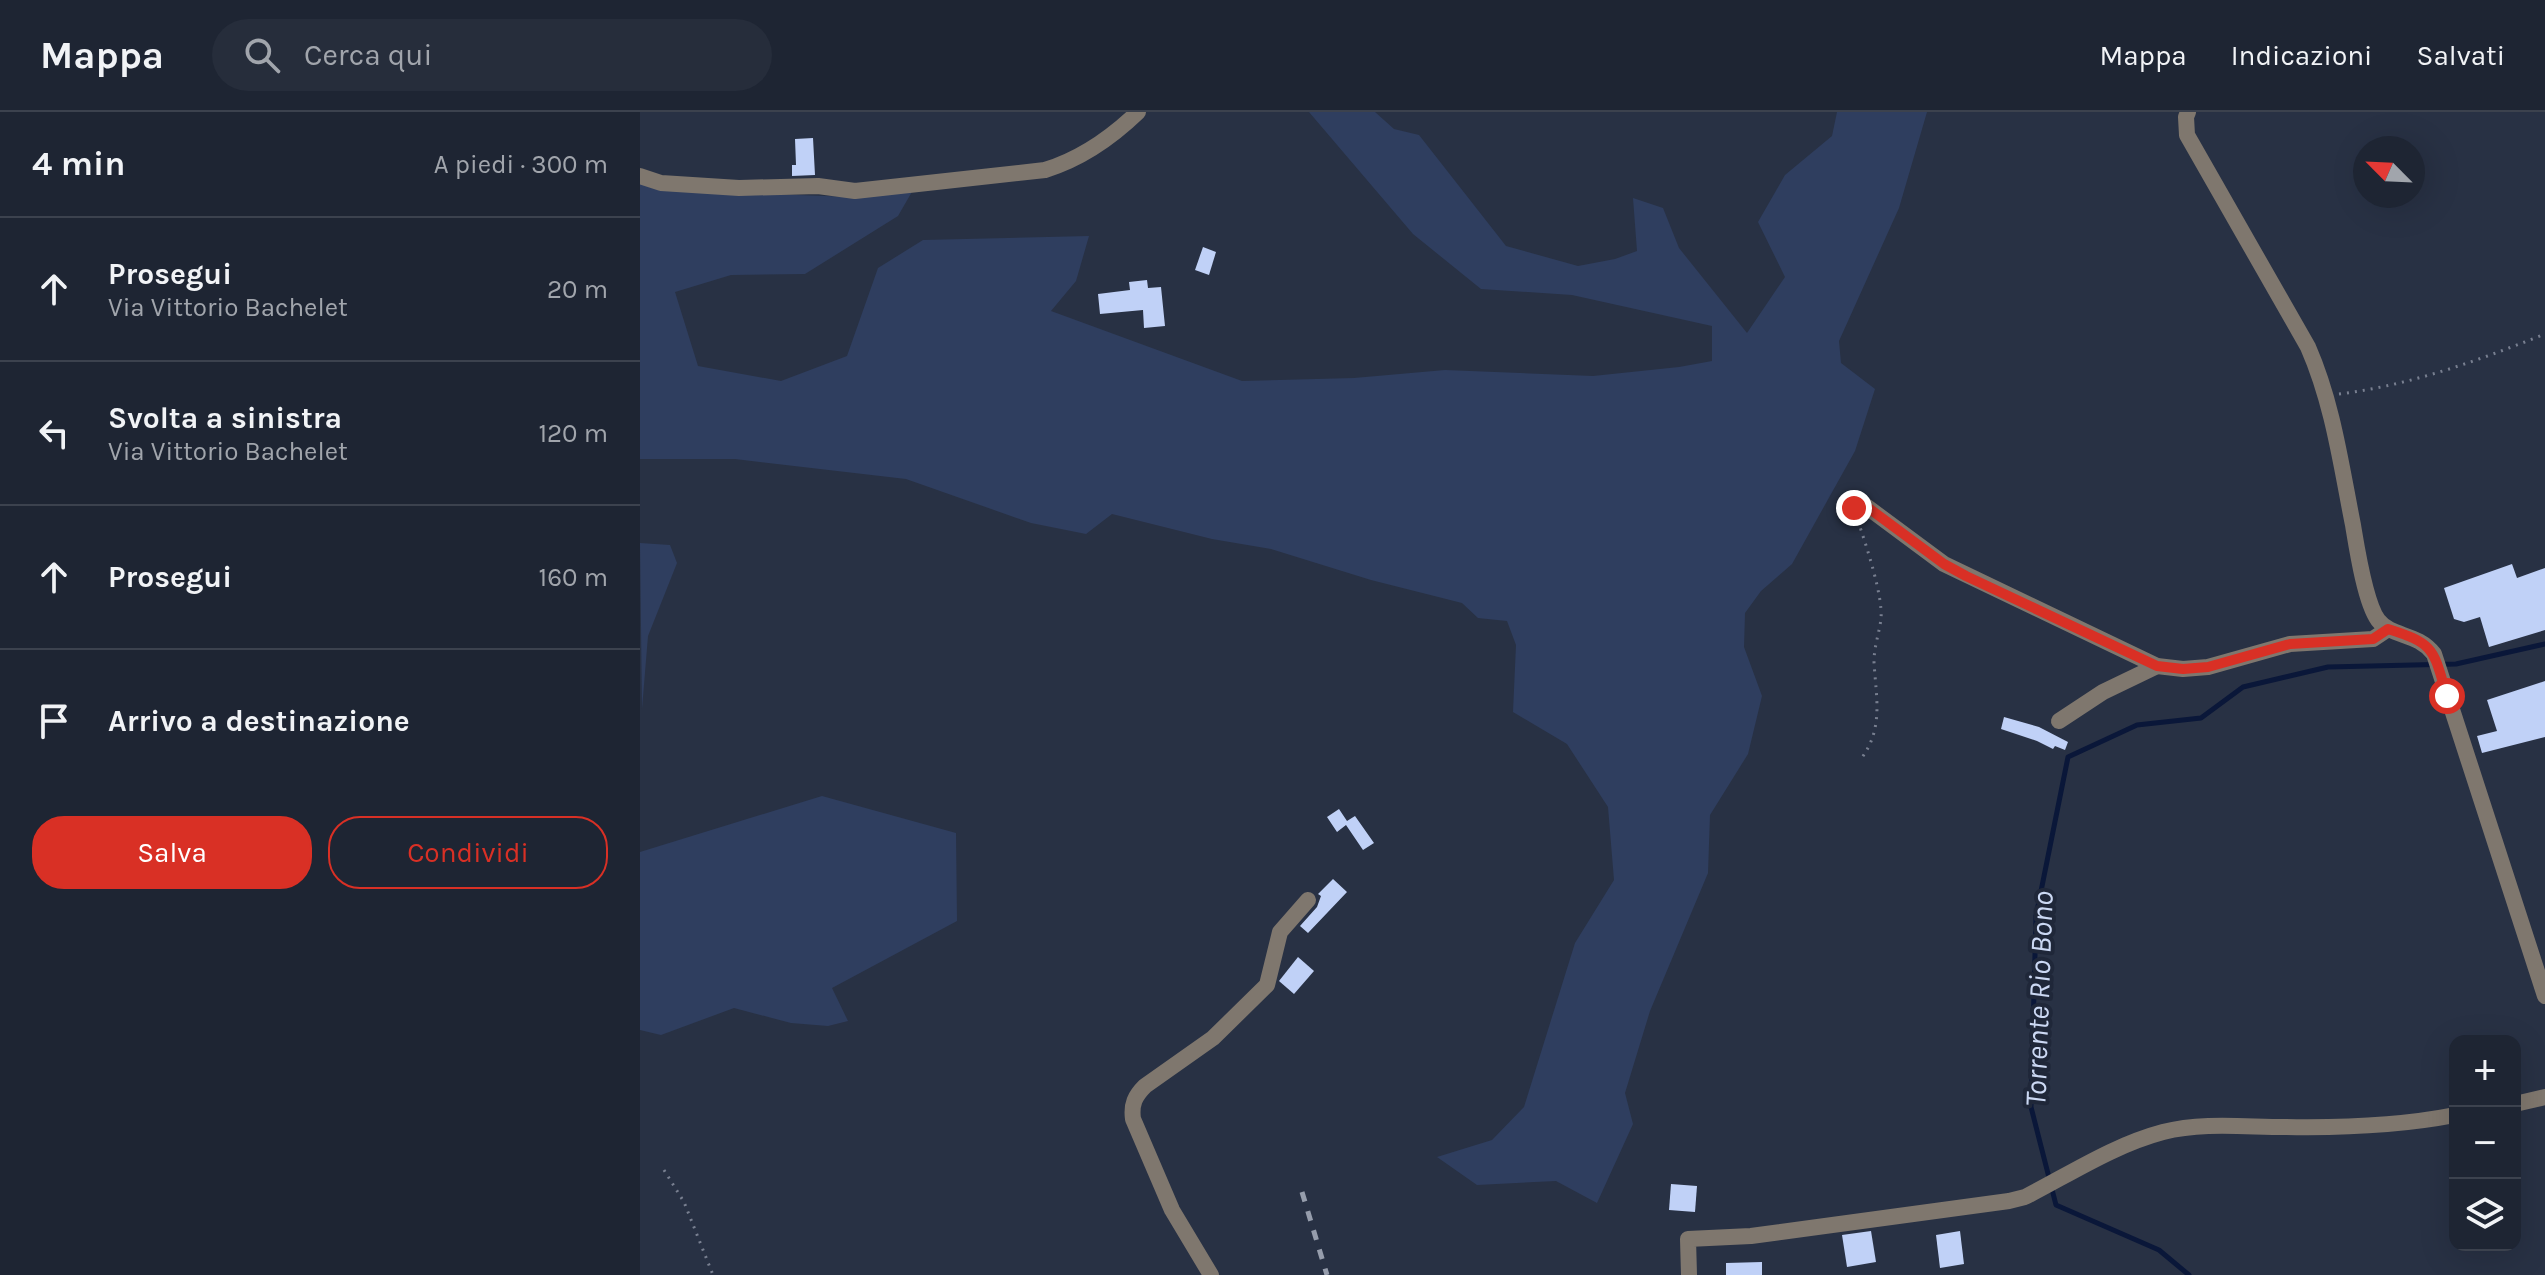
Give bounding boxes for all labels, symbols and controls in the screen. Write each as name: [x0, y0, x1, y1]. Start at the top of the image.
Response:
search box: [212, 19, 772, 91]
text: Mappa: [40, 33, 164, 78]
icon: search: [240, 33, 284, 77]
text: Cerca qui: [304, 37, 432, 73]
text: Mappa: [2099, 39, 2187, 72]
text: Indicazioni: [2231, 39, 2372, 72]
text: Salvati: [2416, 39, 2505, 72]
north arrow: [2353, 136, 2425, 208]
text: 4 min: [32, 144, 125, 184]
text: A piedi · 300 m: [434, 149, 608, 180]
text: Prosegui: [108, 256, 232, 292]
icon: ahead: [32, 267, 76, 311]
text: 20 m: [547, 274, 608, 305]
text: Via Vittorio Bachelet: [108, 292, 348, 323]
text: Svolta a sinistra: [108, 400, 342, 436]
icon: left: [32, 411, 76, 455]
text: 120 m: [538, 418, 608, 449]
text: Via Vittorio Bachelet: [108, 436, 348, 467]
route end: [1836, 490, 1872, 526]
icon: ahead: [32, 555, 76, 599]
text: Prosegui: [108, 559, 232, 595]
text: 160 m: [539, 562, 608, 593]
route start: [2429, 678, 2465, 714]
icon: arrive: [32, 699, 76, 743]
text: Arrivo a destinazione: [108, 703, 410, 739]
button: Salva: [32, 816, 312, 889]
button: Condividi: [328, 816, 608, 889]
water label: Torrente Rio Bono: [2017, 890, 2061, 1107]
map controls: [2449, 1035, 2521, 1251]
button: +: [2449, 1035, 2521, 1107]
button: −: [2449, 1107, 2521, 1179]
button: layers: [2449, 1179, 2521, 1251]

